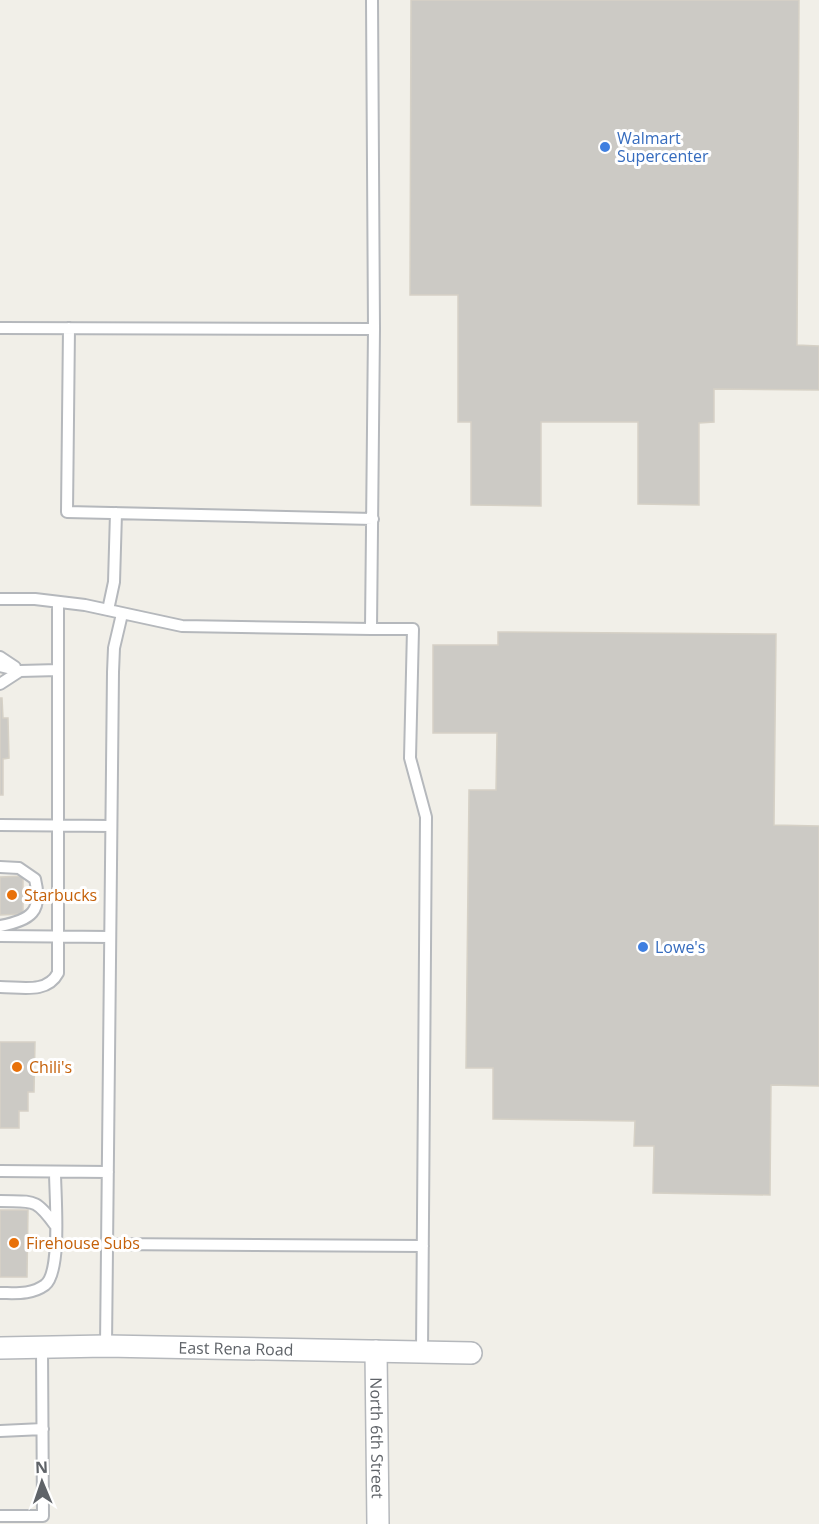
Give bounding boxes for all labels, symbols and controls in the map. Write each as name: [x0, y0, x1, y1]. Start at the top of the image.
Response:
place label: Walmart Supercenter: [617, 127, 709, 167]
marker: Walmart Supercenter: [598, 140, 612, 154]
place label: Starbucks: [24, 884, 97, 906]
marker: Starbucks: [5, 888, 19, 902]
place label: Lowe's: [655, 936, 706, 958]
marker: Lowe's: [636, 940, 650, 954]
place label: Chili's: [29, 1056, 72, 1078]
marker: Chili's: [10, 1060, 24, 1074]
place label: Firehouse Subs: [26, 1232, 140, 1254]
marker: Firehouse Subs: [7, 1236, 21, 1250]
street label: East Rena Road: [178, 1336, 294, 1361]
street label: North 6th Street: [365, 1377, 389, 1499]
north arrow: [12, 1452, 72, 1512]
text: N: [35, 1456, 48, 1478]

